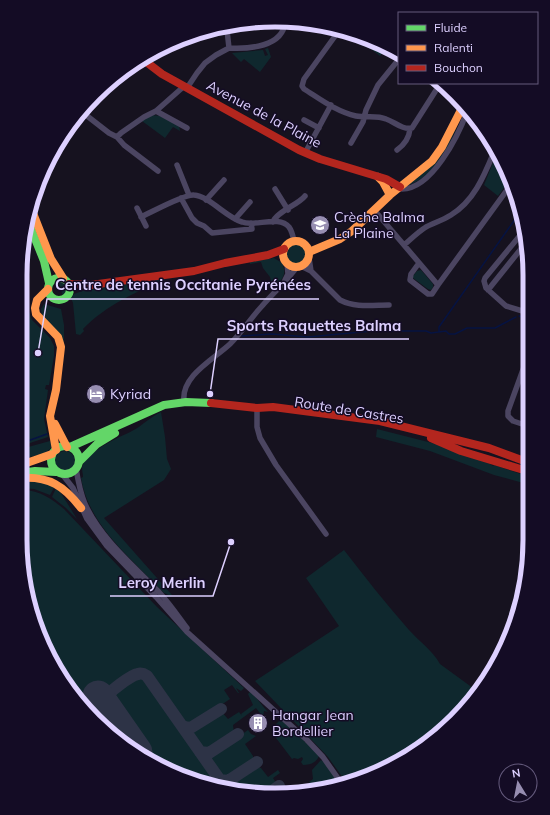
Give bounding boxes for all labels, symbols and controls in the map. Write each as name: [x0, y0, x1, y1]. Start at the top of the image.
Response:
legend: [398, 12, 538, 84]
text: Fluide: [434, 20, 467, 35]
text: Ralenti: [434, 40, 473, 55]
text: Bouchon: [434, 60, 483, 75]
street label: Avenue de la Plaine: [203, 76, 325, 152]
place label: Crèche Balma La Plaine: [334, 208, 425, 242]
school or university icon: Crèche Balma La Plaine: [309, 214, 331, 236]
callout: Centre de tennis Occitanie Pyrénées: [47, 272, 319, 299]
text: Centre de tennis Occitanie Pyrénées: [55, 275, 311, 294]
callout: Sports Raquettes Balma: [218, 312, 409, 339]
text: Sports Raquettes Balma: [227, 316, 401, 335]
hotel icon: Kyriad: [85, 383, 107, 405]
place label: Kyriad: [110, 385, 151, 403]
street label: Route de Castres: [293, 392, 405, 428]
callout: Leroy Merlin: [110, 569, 213, 596]
text: Leroy Merlin: [118, 573, 206, 592]
place label: Hangar Jean Bordellier: [272, 706, 354, 740]
building icon: Hangar Jean Bordellier: [247, 712, 269, 734]
north arrow: [498, 763, 538, 803]
text: N: [511, 766, 522, 781]

